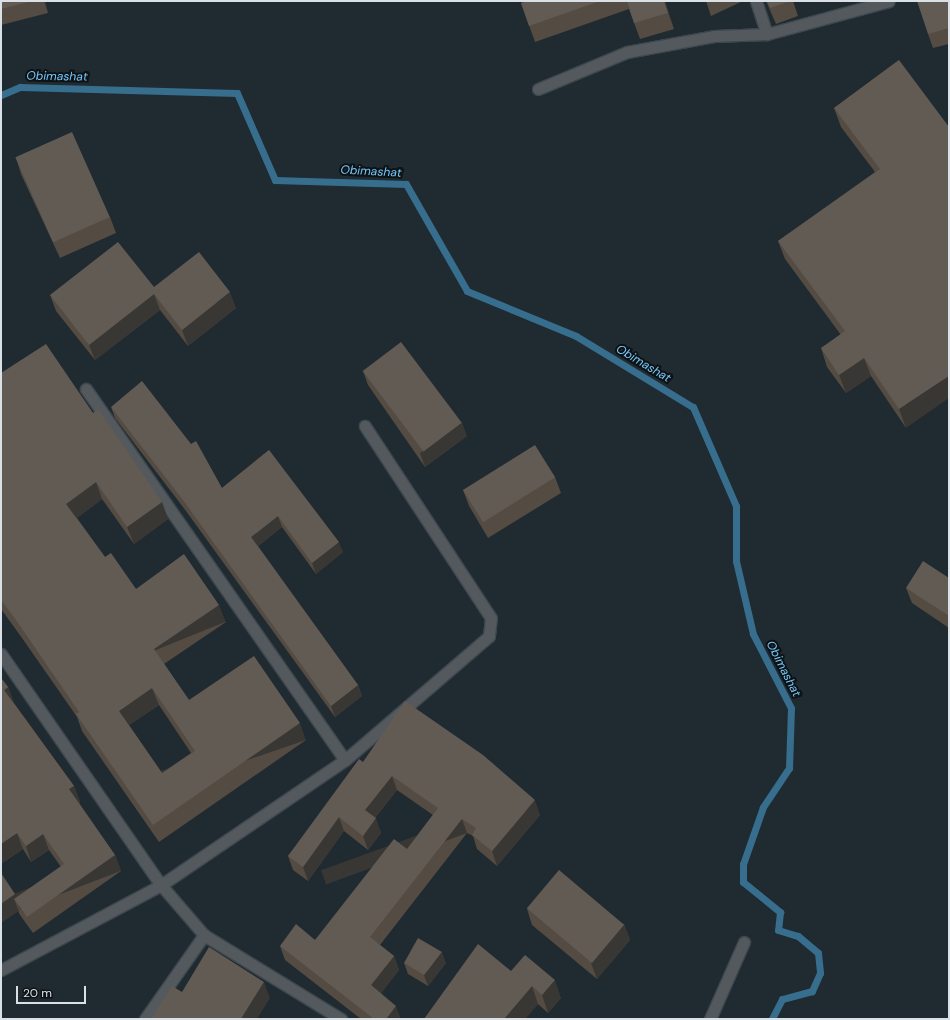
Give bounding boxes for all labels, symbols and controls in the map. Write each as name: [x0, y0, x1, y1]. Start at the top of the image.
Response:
water label: Obimashat: [26, 69, 88, 85]
water label: Obimashat: [340, 163, 402, 181]
water label: Obimashat: [613, 342, 673, 386]
water label: Obimashat: [763, 638, 803, 700]
scale bar: [18, 978, 88, 1004]
text: 20 m: [23, 985, 52, 1001]

